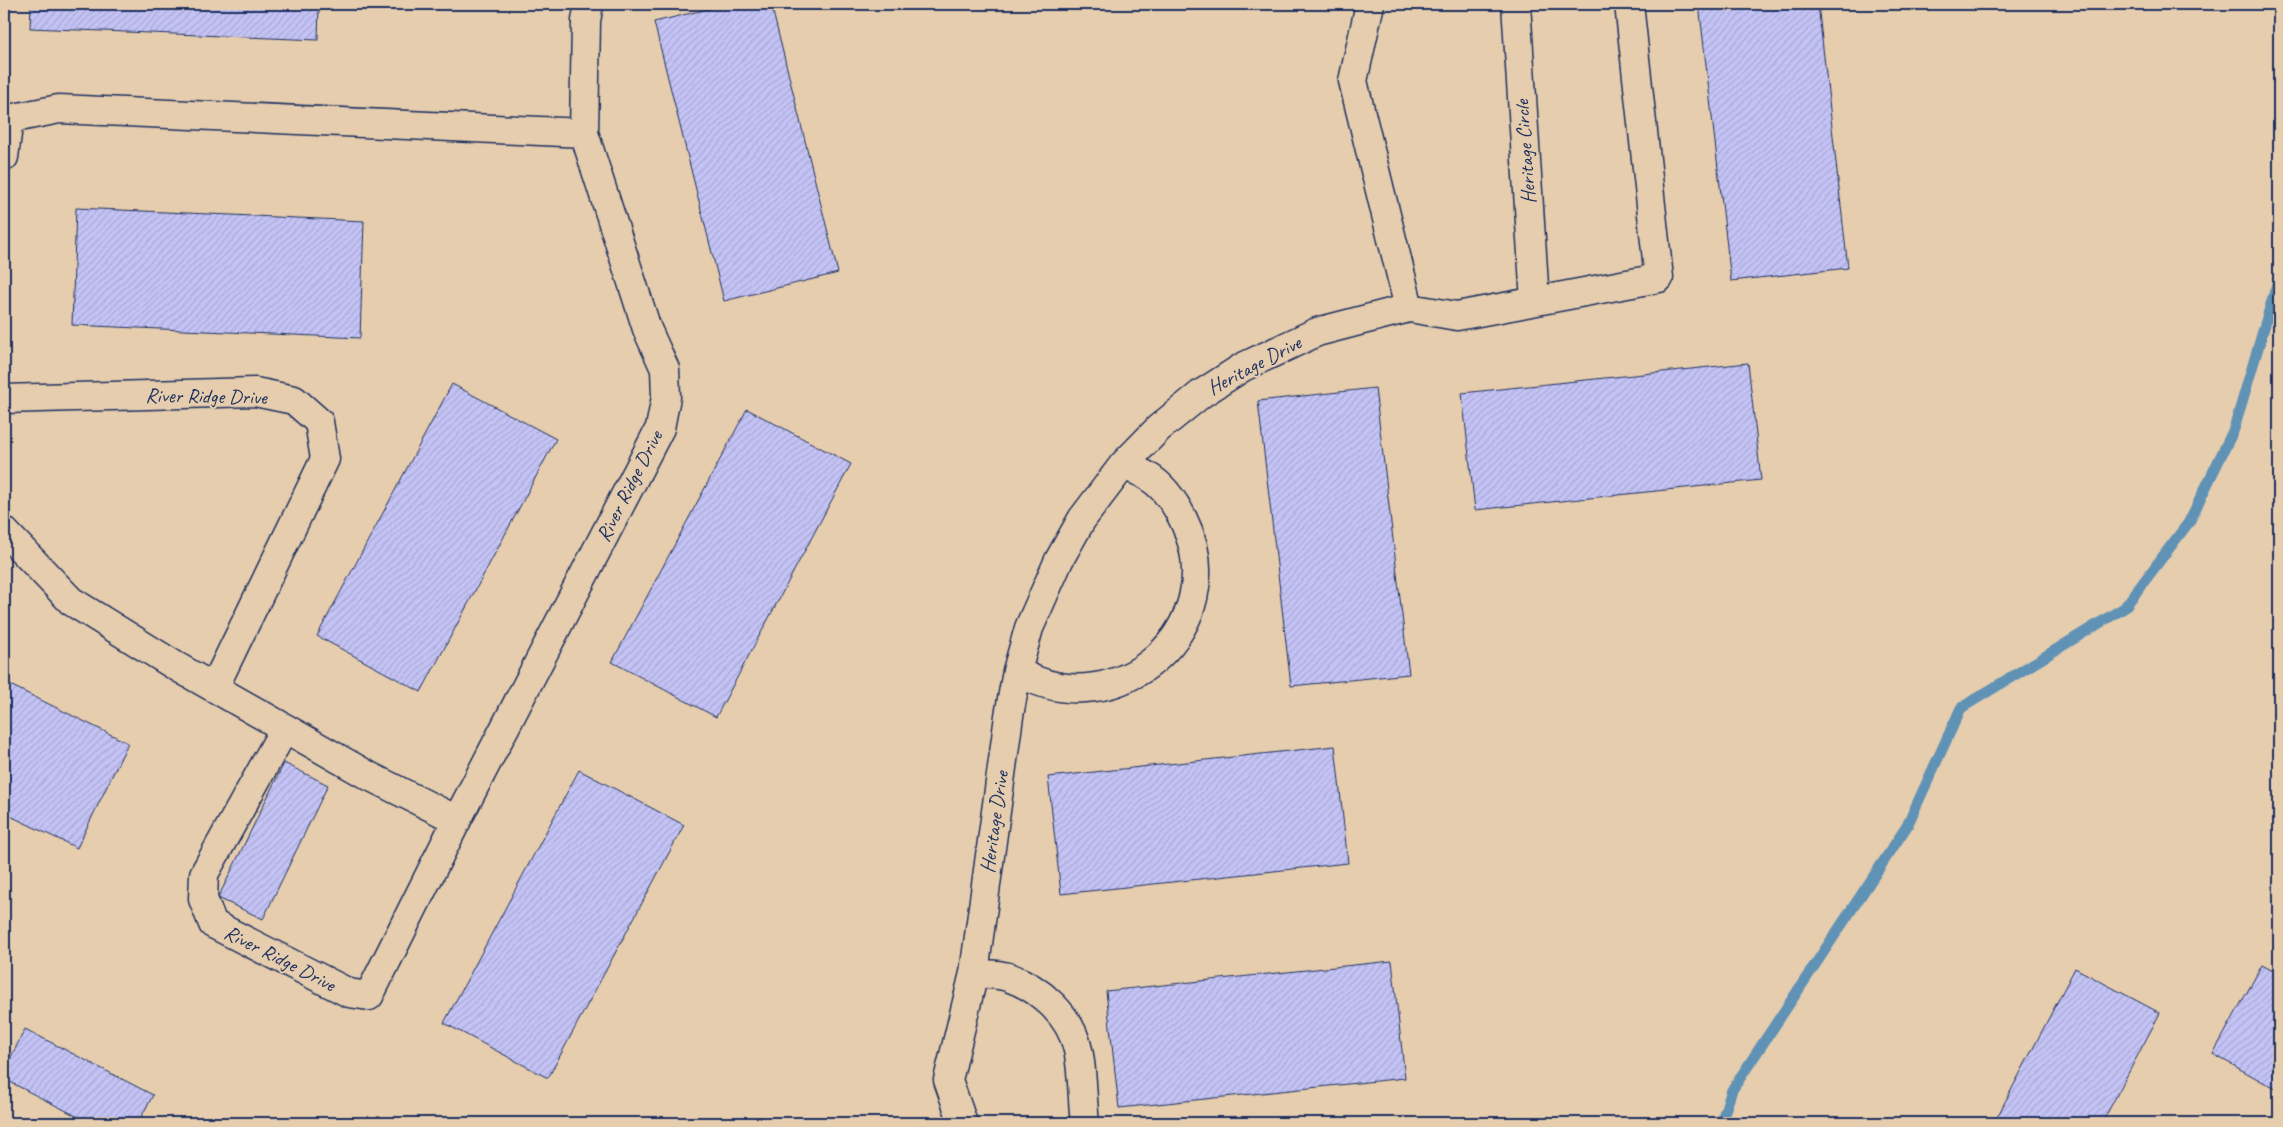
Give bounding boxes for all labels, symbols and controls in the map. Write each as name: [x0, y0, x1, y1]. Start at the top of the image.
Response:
street label: Heritage Circle: [1508, 98, 1542, 205]
street label: Heritage Drive: [1203, 329, 1306, 401]
street label: River Ridge Drive: [145, 382, 268, 410]
street label: River Ridge Drive: [590, 425, 669, 546]
street label: Heritage Drive: [974, 768, 1014, 875]
street label: River Ridge Drive: [220, 919, 341, 998]

